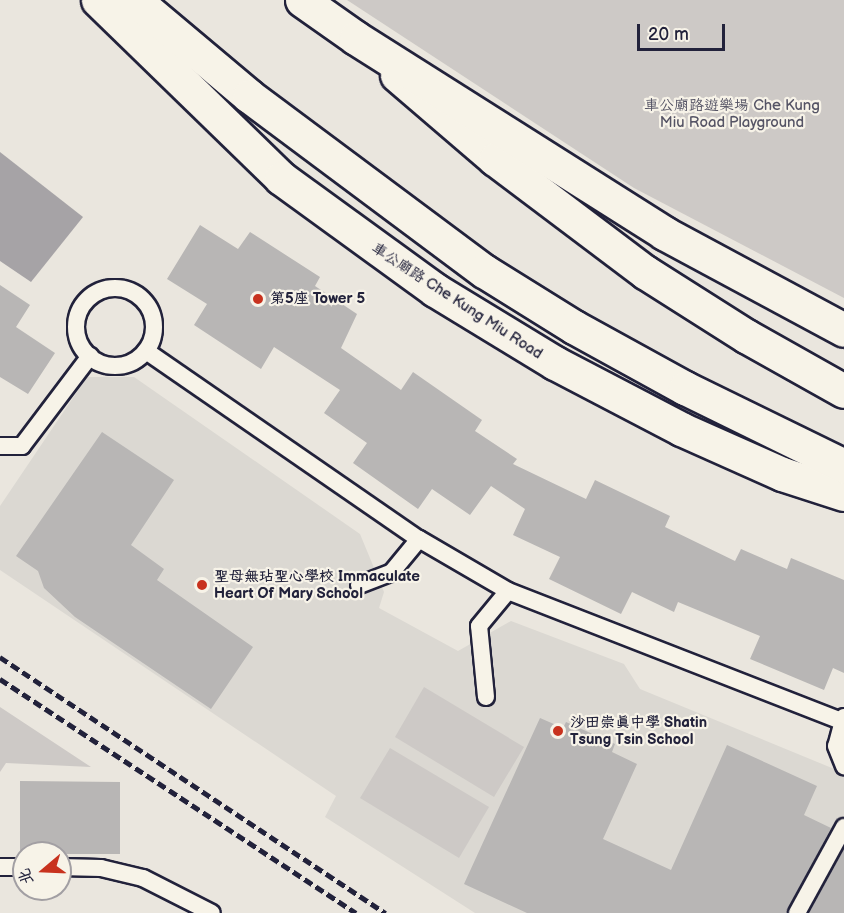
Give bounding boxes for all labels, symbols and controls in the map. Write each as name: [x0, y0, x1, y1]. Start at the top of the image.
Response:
scale bar: [640, 12, 728, 50]
text: 20 m: [648, 24, 689, 45]
park label: 車公廟路遊樂場 Che Kung Miu Road Playground: [644, 96, 820, 131]
street label: 車公廟路 Che Kung Miu Road: [368, 239, 546, 363]
place label: 第5座 Tower 5: [270, 290, 365, 308]
marker: 第5座 Tower 5: [251, 292, 265, 306]
place label: 聖母無玷聖心學校 Immaculate Heart Of Mary School: [214, 567, 420, 602]
marker: 聖母無玷聖心學校 Immaculate Heart Of Mary School: [195, 578, 209, 592]
place label: 沙田崇真中學 Shatin Tsung Tsin School: [570, 713, 707, 748]
marker: 沙田崇真中學 Shatin Tsung Tsin School: [551, 724, 565, 738]
north arrow: [12, 841, 72, 901]
text: 北: [15, 866, 38, 887]

